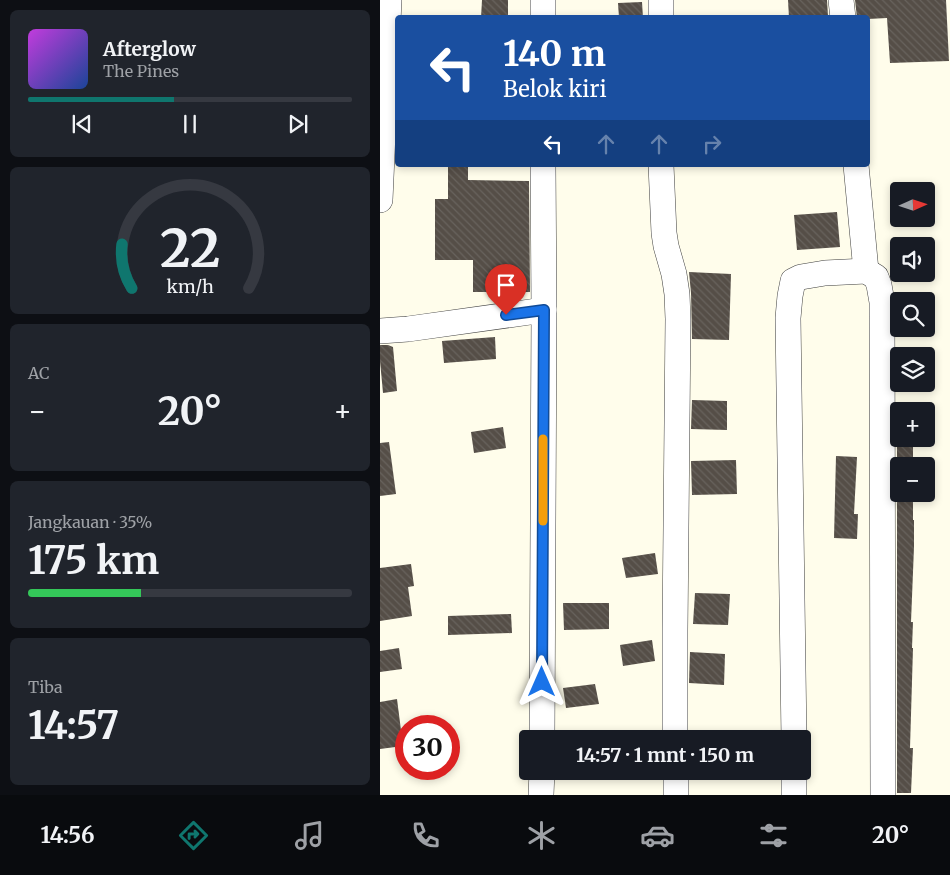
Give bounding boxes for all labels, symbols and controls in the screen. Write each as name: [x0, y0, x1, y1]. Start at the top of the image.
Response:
text: 140 m: [503, 32, 606, 76]
icon: left: [420, 35, 485, 100]
text: Afterglow: [103, 37, 196, 61]
text: The Pines: [103, 61, 179, 81]
text: Belok kiri: [503, 75, 607, 103]
icon: previous: [68, 110, 96, 138]
icon: pause: [176, 110, 204, 138]
icon: next: [284, 110, 312, 138]
icon: left: [539, 130, 567, 158]
icon: ahead: [592, 130, 620, 158]
icon: ahead: [645, 130, 673, 158]
icon: right: [698, 130, 726, 158]
north arrow: [890, 182, 935, 228]
map controls: [890, 182, 935, 502]
text: 22: [160, 216, 220, 281]
button: sound: [890, 237, 935, 282]
pin: [485, 264, 527, 315]
icon: arrive: [492, 271, 520, 299]
text: km/h: [166, 275, 214, 298]
button: search: [890, 292, 935, 337]
button: layers: [890, 347, 935, 392]
text: AC: [28, 363, 50, 383]
text: 20°: [158, 388, 222, 435]
text: −: [28, 393, 47, 429]
text: +: [333, 393, 352, 429]
button: +: [890, 402, 935, 447]
button: −: [890, 457, 935, 502]
text: Jangkauan · 35%: [28, 512, 152, 532]
text: 175 km: [28, 537, 159, 584]
position arrow: [515, 655, 567, 707]
text: Tiba: [28, 677, 63, 697]
text: 14:57: [28, 702, 119, 749]
speed limit sign: 30: [395, 715, 460, 780]
text: 14:57 · 1 mnt · 150 m: [576, 743, 754, 767]
icon: directions: [176, 818, 211, 853]
icon: music: [292, 818, 327, 853]
icon: phone: [408, 818, 443, 853]
icon: climate: [524, 818, 559, 853]
icon: car: [640, 818, 675, 853]
icon: filters: [756, 818, 791, 853]
text: 14:56: [41, 821, 94, 849]
text: 20°: [872, 821, 909, 849]

